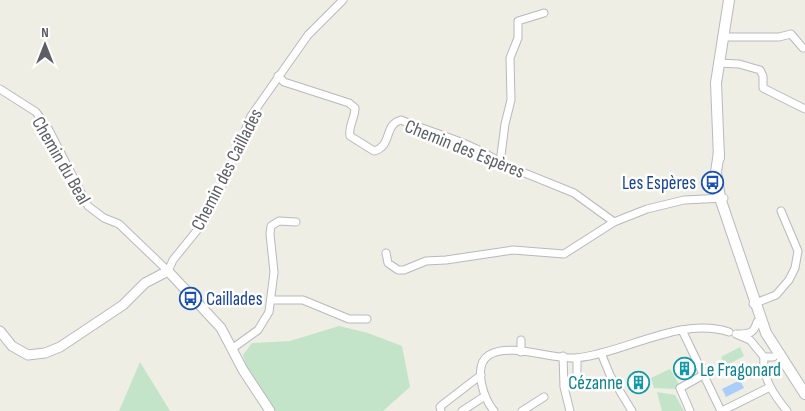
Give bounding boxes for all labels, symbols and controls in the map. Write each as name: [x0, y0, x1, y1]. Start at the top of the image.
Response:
north arrow: [20, 20, 70, 70]
text: N: [41, 24, 49, 41]
street label: Chemin des Caillades: [187, 105, 268, 235]
street label: Chemin du Beal: [26, 113, 95, 209]
street label: Chemin des Espères: [401, 115, 528, 184]
bus stop icon: Les Espères: [700, 170, 724, 194]
place label: Les Espères: [622, 172, 696, 195]
bus stop icon: Caillades: [178, 286, 202, 310]
place label: Caillades: [206, 288, 263, 311]
building icon: Le Fragonard: [672, 357, 696, 381]
place label: Le Fragonard: [700, 359, 781, 382]
building icon: Cézanne: [627, 370, 651, 394]
place label: Cézanne: [568, 372, 623, 395]

